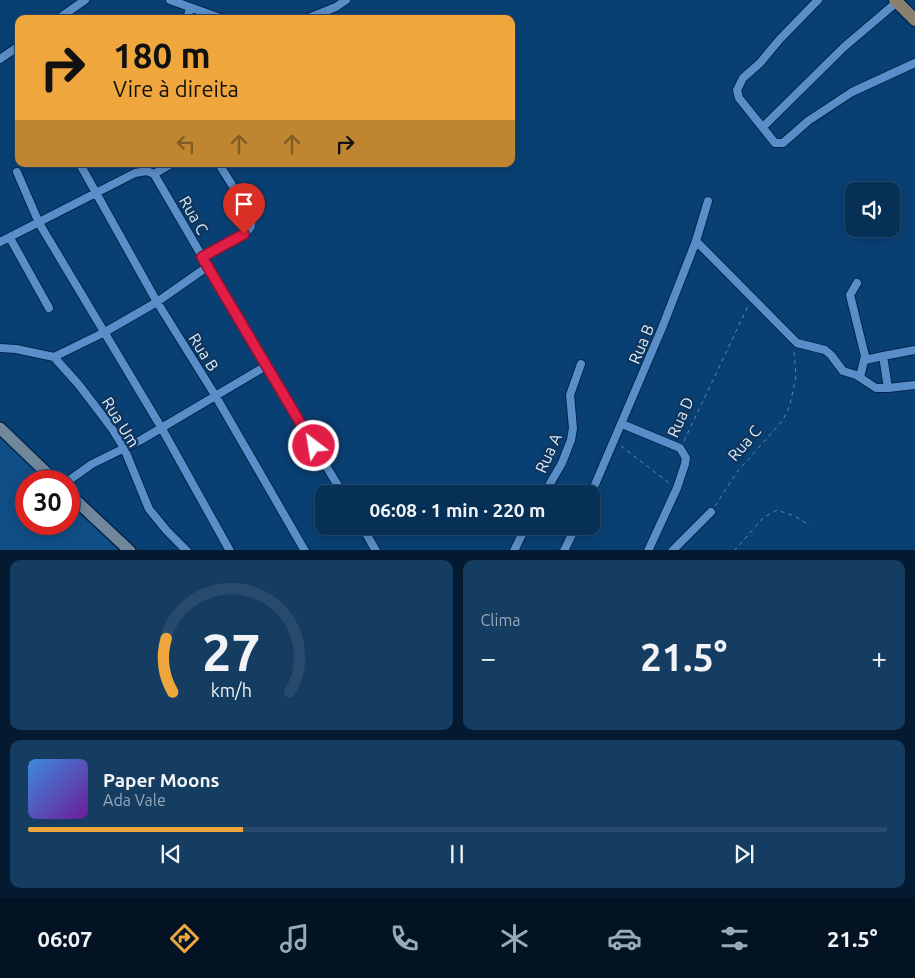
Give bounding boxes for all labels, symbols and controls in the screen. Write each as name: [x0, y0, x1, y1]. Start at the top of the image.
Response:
icon: right: [30, 35, 95, 100]
text: 180 m: [113, 35, 211, 75]
text: Vire à direita: [113, 76, 239, 101]
icon: left: [172, 130, 200, 158]
icon: ahead: [225, 130, 253, 158]
icon: ahead: [278, 130, 306, 158]
icon: right: [331, 130, 359, 158]
map controls: [845, 182, 900, 237]
button: sound: [845, 182, 900, 237]
pin: [223, 183, 265, 234]
icon: arrive: [230, 190, 258, 218]
street label: Rua C: [176, 193, 212, 237]
street label: Rua B: [625, 322, 657, 366]
street label: Rua B: [185, 330, 223, 374]
street label: Rua Um: [99, 394, 143, 450]
street label: Rua D: [663, 394, 697, 440]
position arrow: [287, 419, 339, 471]
street label: Rua C: [724, 422, 764, 464]
street label: Rua A: [531, 430, 565, 476]
speed limit sign: 30: [15, 470, 80, 535]
text: 06:08 · 1 min · 220 m: [370, 499, 545, 521]
text: Clima: [481, 611, 520, 629]
text: 27: [202, 623, 261, 681]
text: 21.5°: [640, 636, 727, 678]
text: −: [481, 642, 496, 673]
text: +: [871, 642, 887, 673]
text: km/h: [211, 680, 252, 700]
text: Paper Moons: [103, 769, 220, 791]
text: Ada Vale: [103, 791, 166, 809]
icon: previous: [157, 840, 185, 868]
icon: pause: [443, 840, 471, 868]
icon: next: [730, 840, 758, 868]
icon: directions: [167, 921, 202, 956]
icon: music: [277, 921, 312, 956]
icon: phone: [387, 921, 422, 956]
icon: climate: [497, 921, 532, 956]
icon: car: [607, 921, 642, 956]
icon: filters: [717, 921, 752, 956]
text: 06:07: [37, 926, 93, 951]
text: 21.5°: [827, 926, 877, 951]

